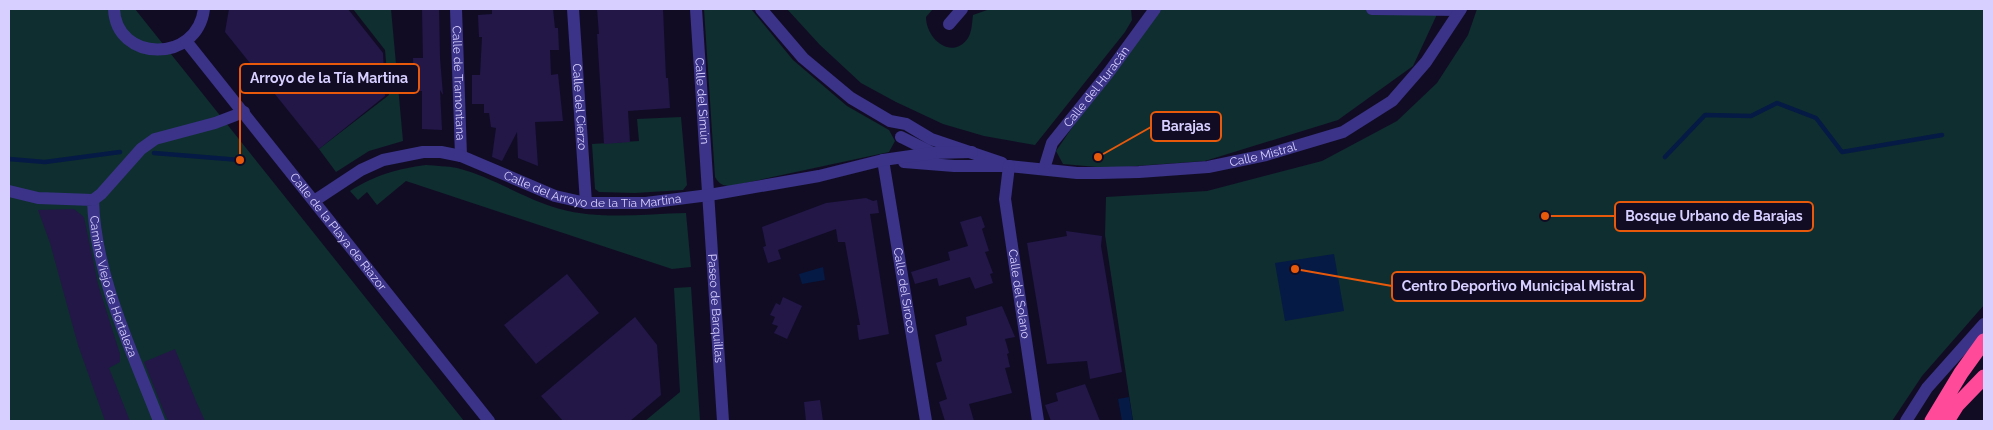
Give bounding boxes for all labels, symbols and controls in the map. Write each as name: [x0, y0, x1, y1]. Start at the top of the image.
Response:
street label: Calle de Tramontana: [450, 25, 467, 141]
street label: Calle del Huracán: [1061, 44, 1132, 130]
street label: Calle del Simún: [692, 57, 712, 145]
street label: Calle del Cierzo: [570, 63, 589, 151]
callout: Arroyo de la Tía Martina: [240, 64, 419, 93]
text: Arroyo de la Tía Martina: [250, 70, 408, 86]
callout: Barajas: [1151, 112, 1221, 141]
text: Barajas: [1161, 118, 1211, 134]
street label: Calle Mistral: [1228, 139, 1299, 169]
street label: Calle del Arroyo de la Tía Martina: [502, 168, 682, 210]
street label: Calle de la Playa de Riazor: [287, 170, 390, 294]
callout: Bosque Urbano de Barajas: [1615, 202, 1813, 231]
text: Bosque Urbano de Barajas: [1625, 208, 1803, 224]
street label: Camino Viejo de Hortaleza: [87, 215, 140, 359]
street label: Calle del Siroco: [891, 246, 918, 334]
street label: Calle del Solano: [1006, 248, 1033, 339]
street label: Paseo de Barquillas: [705, 253, 726, 364]
callout: Centro Deportivo Municipal Mistral: [1392, 272, 1645, 301]
text: Centro Deportivo Municipal Mistral: [1402, 278, 1635, 294]

